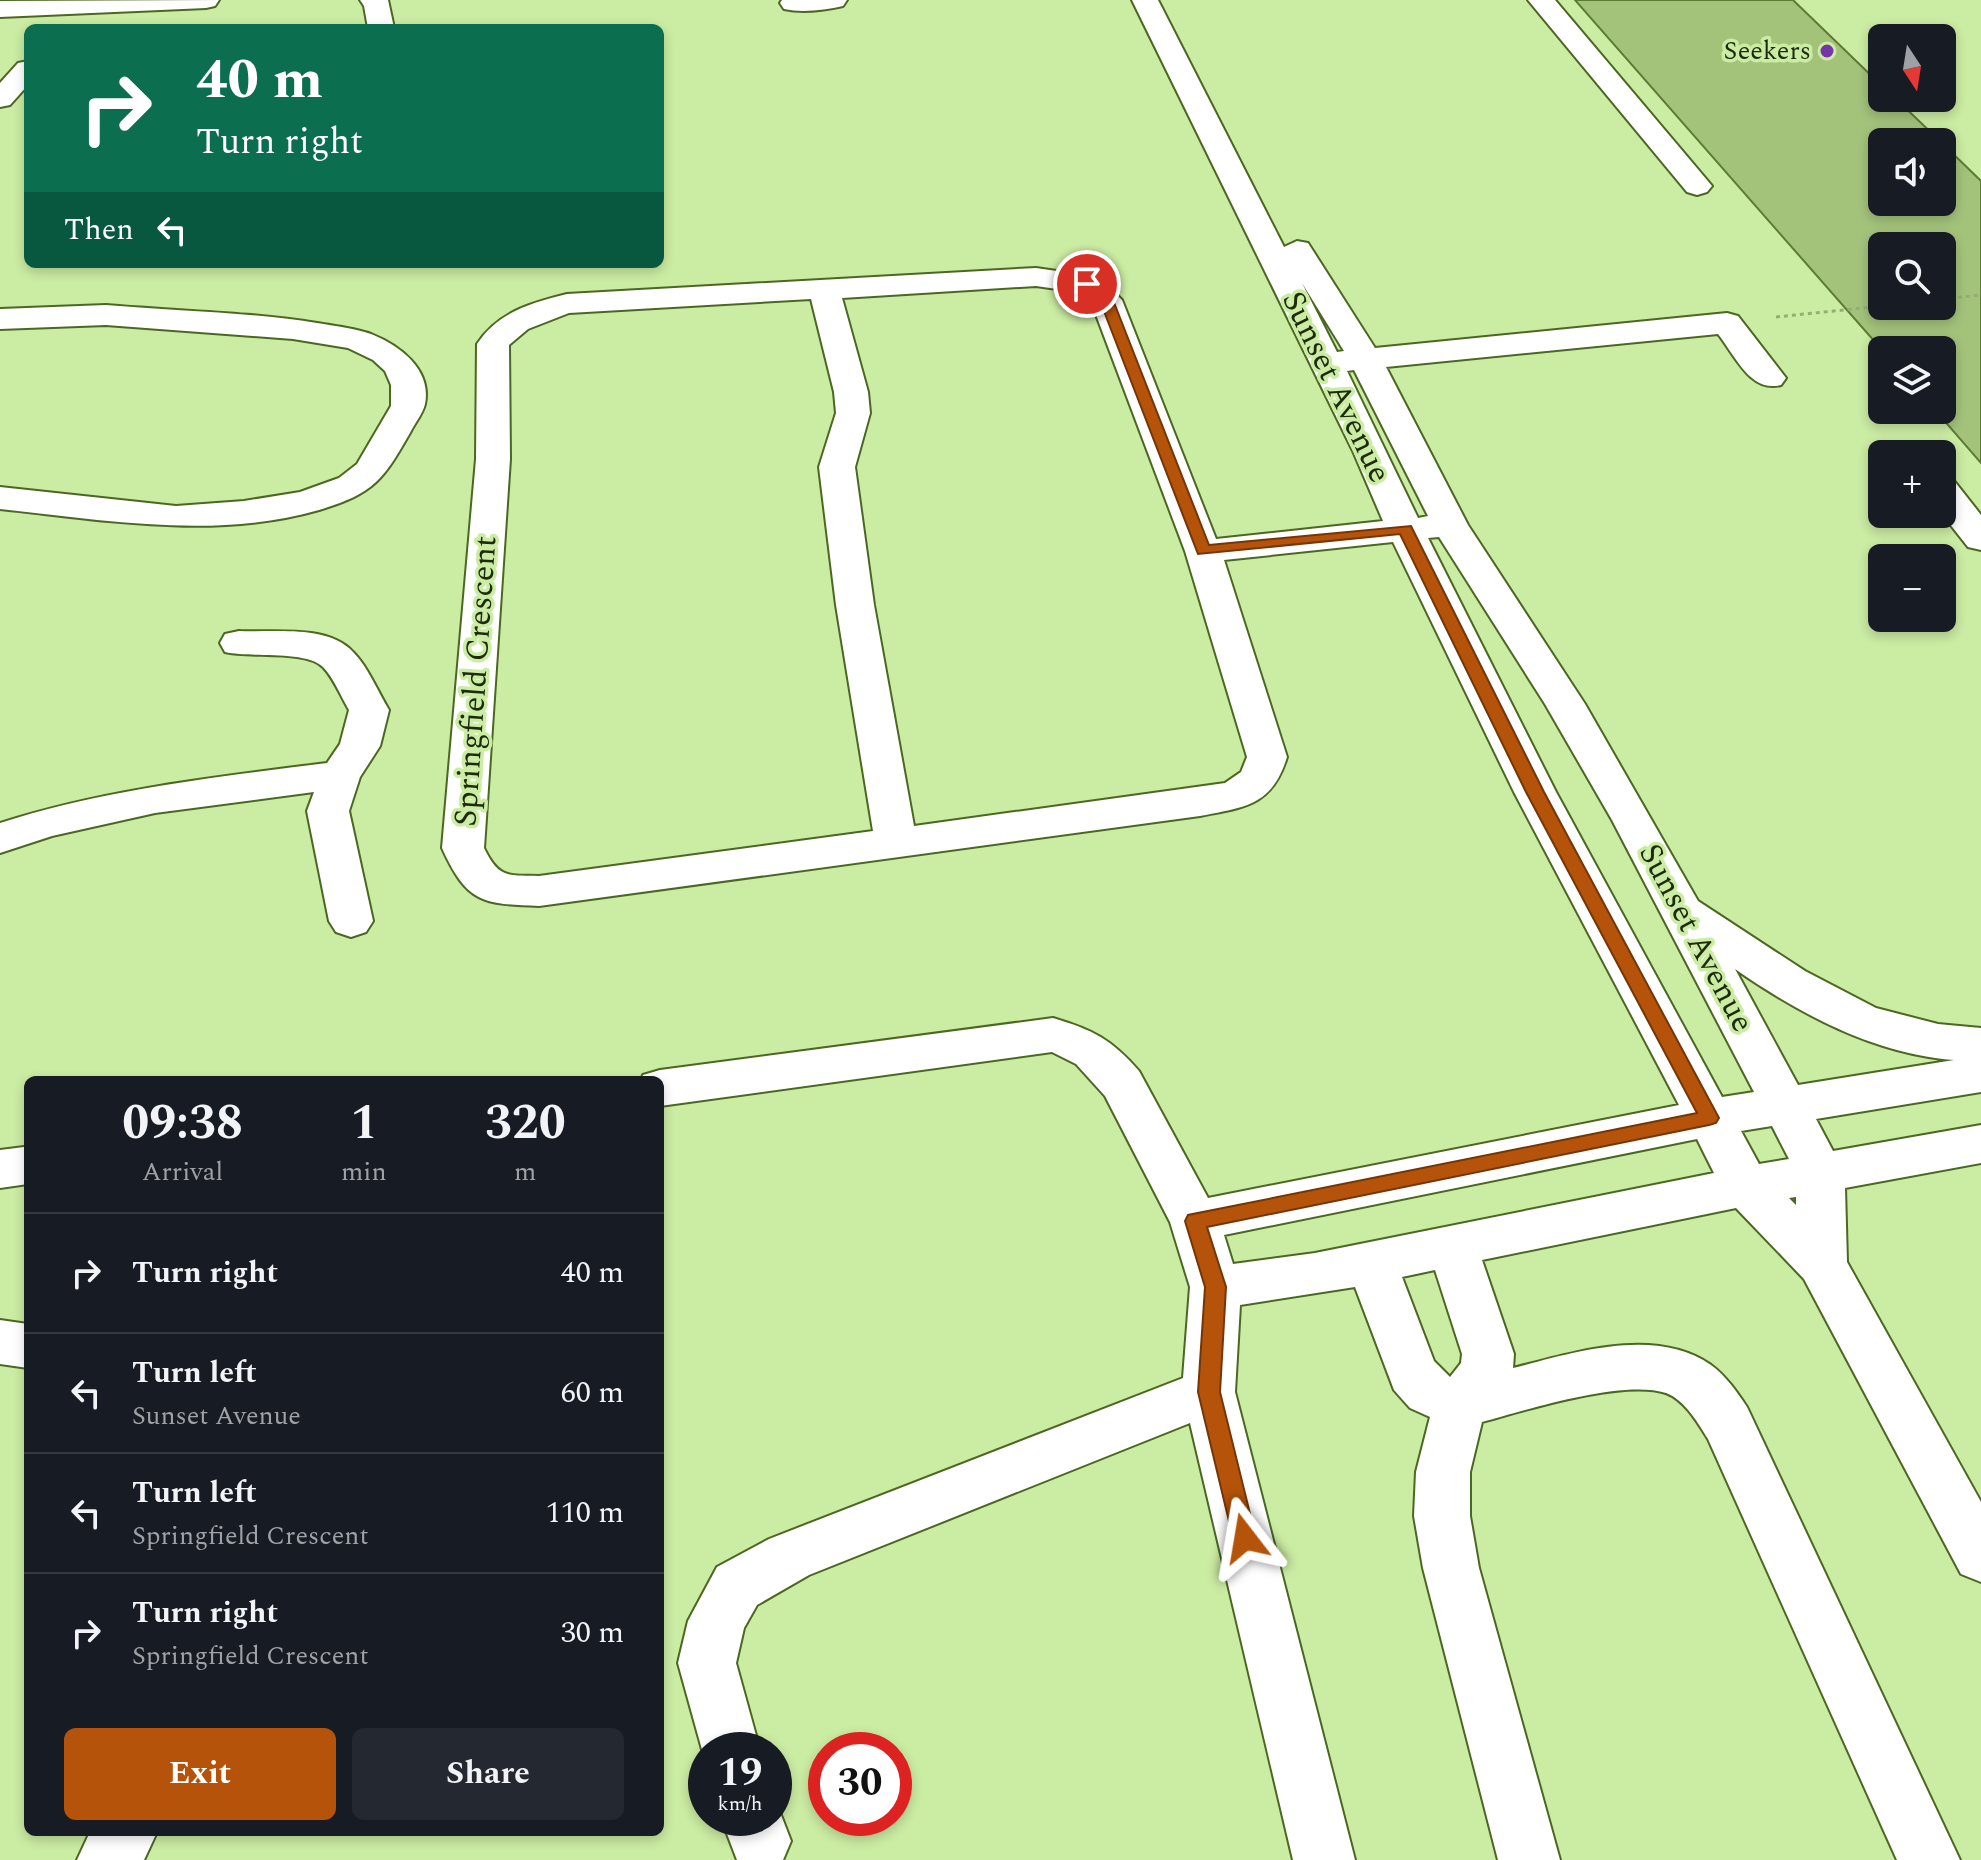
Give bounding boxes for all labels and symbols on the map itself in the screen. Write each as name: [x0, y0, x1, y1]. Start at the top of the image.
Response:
north arrow: [1868, 24, 1956, 112]
place label: Seekers: [1723, 31, 1811, 71]
marker: Seekers: [1818, 42, 1836, 60]
pin: [1053, 250, 1121, 318]
street label: Sunset Avenue: [1268, 283, 1404, 491]
street label: Springfield Crescent: [441, 534, 511, 828]
street label: Sunset Avenue: [1626, 835, 1766, 1041]
position arrow: [1203, 1496, 1287, 1580]
speed limit sign: 30: [808, 1732, 912, 1836]

